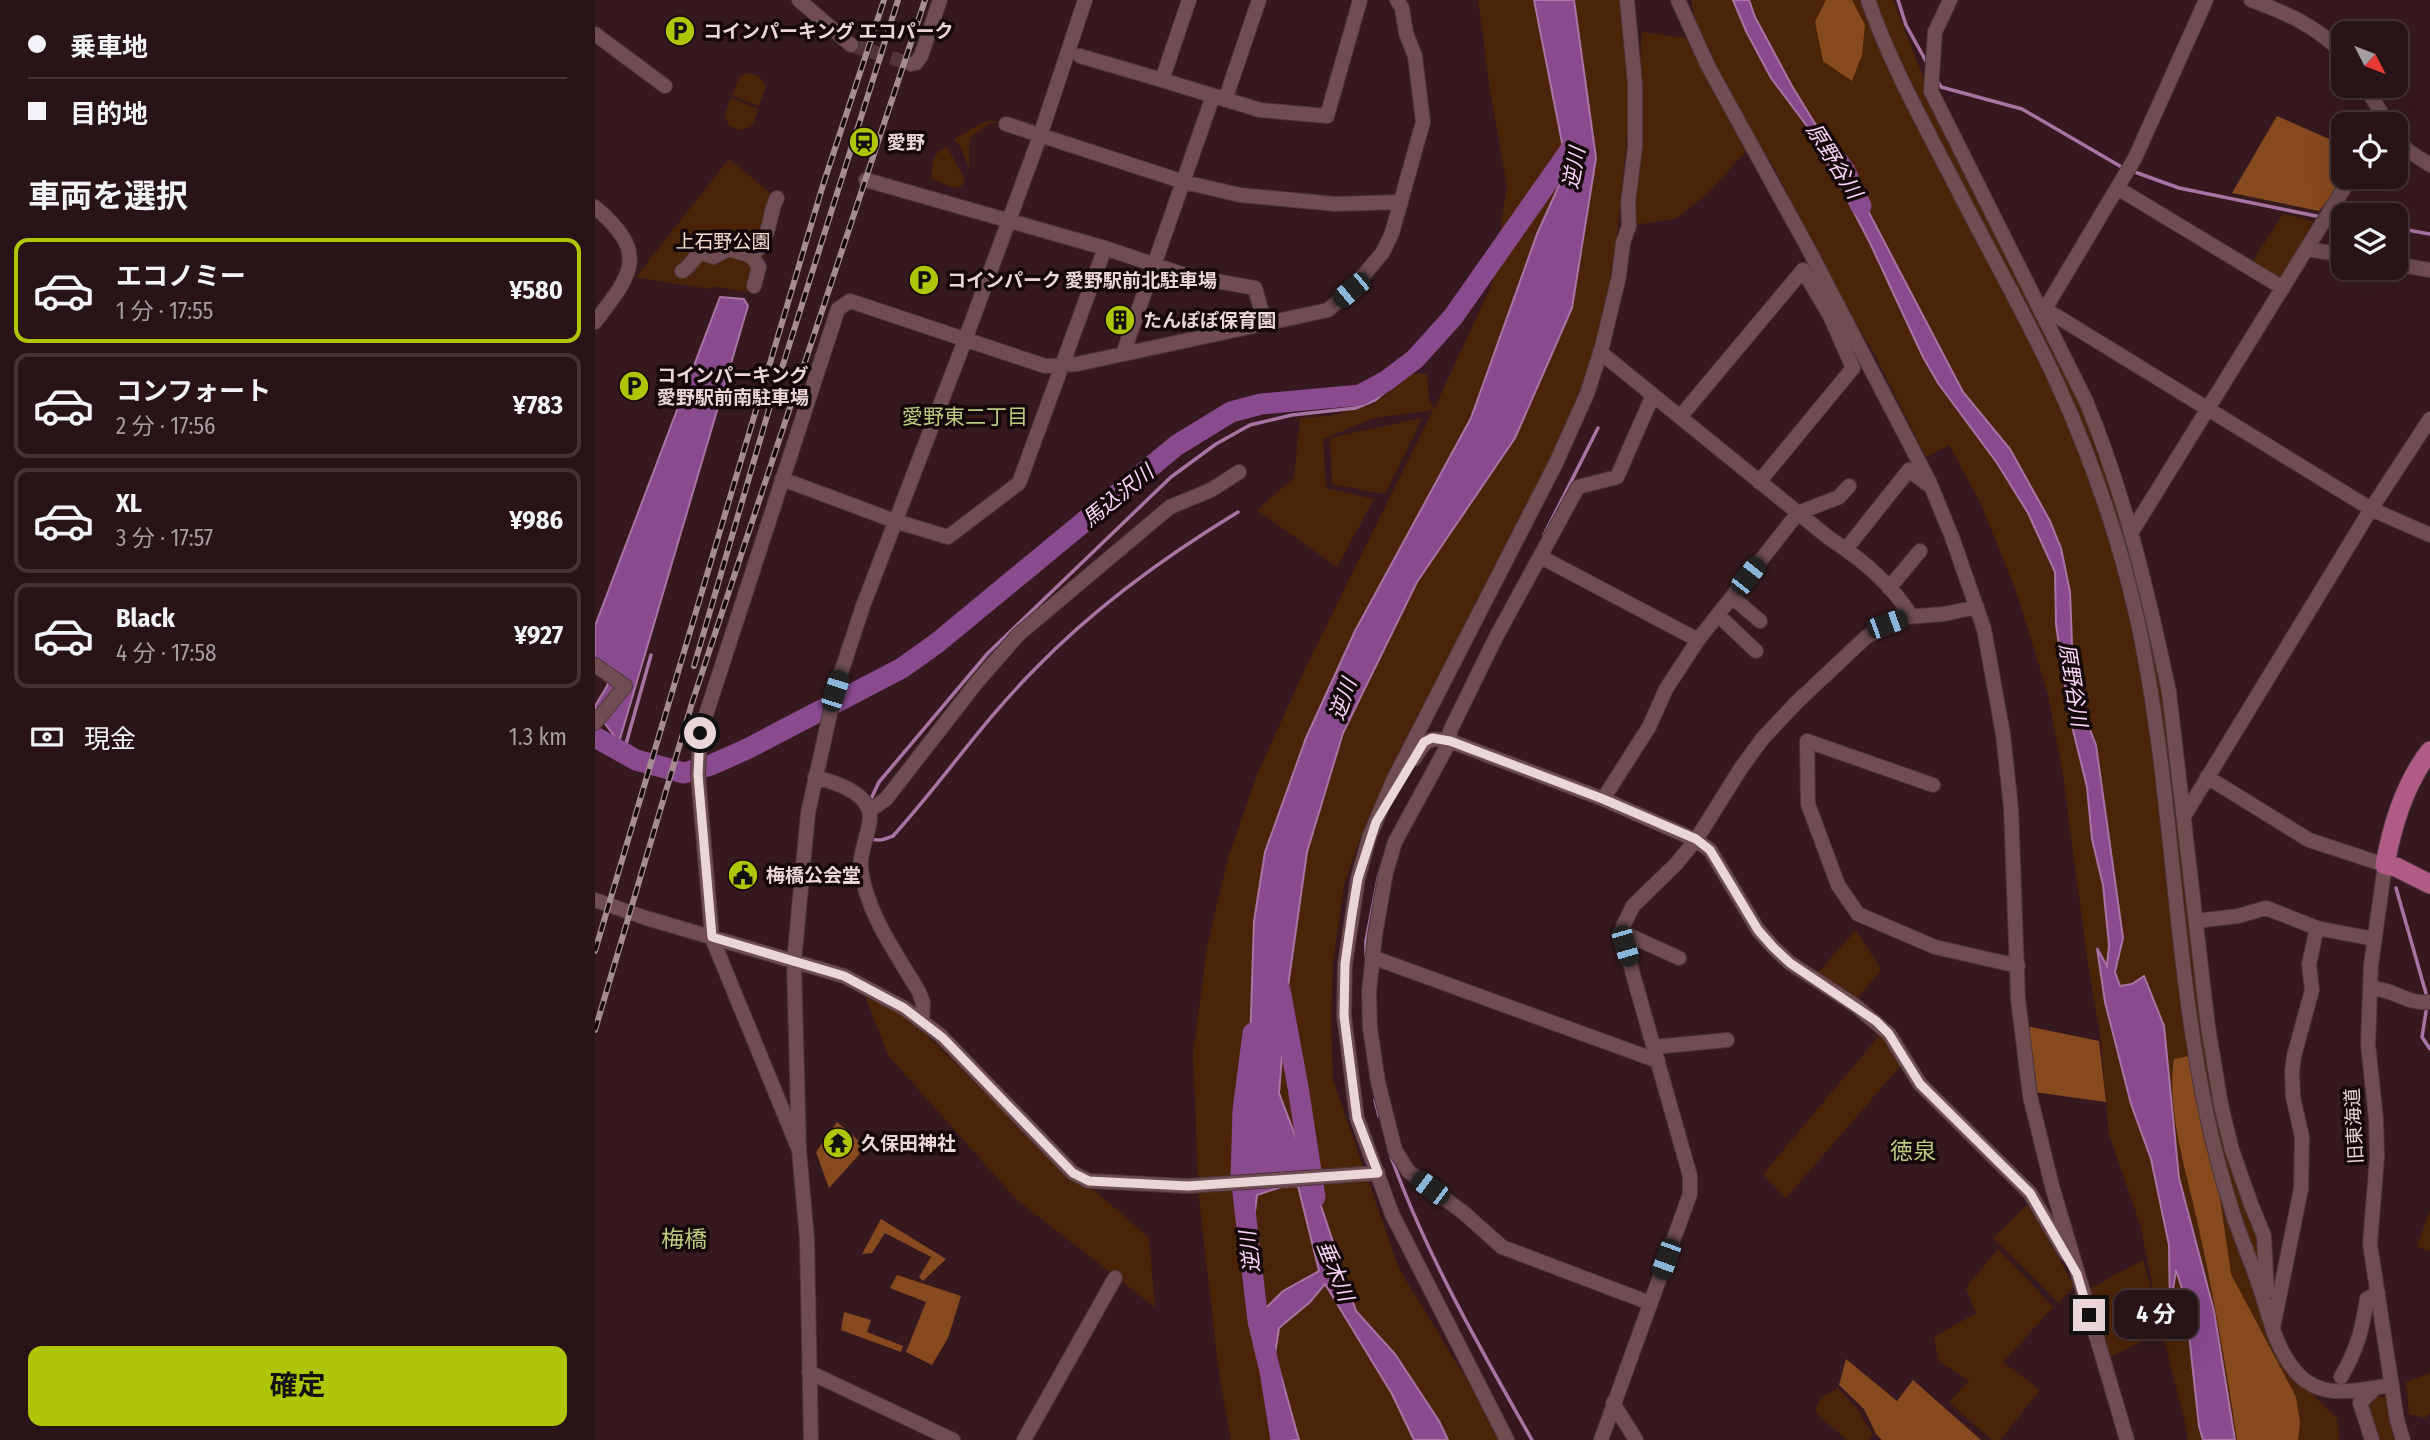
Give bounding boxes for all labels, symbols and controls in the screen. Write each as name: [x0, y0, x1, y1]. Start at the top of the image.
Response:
parking icon: コインパーキング エコパーク: [663, 14, 697, 48]
place label: コインパーキング エコパーク: [703, 20, 953, 43]
north arrow: [2331, 21, 2408, 98]
map controls: [2331, 21, 2408, 280]
text: 乗車地: [70, 32, 148, 63]
text: 目的地: [70, 99, 148, 130]
button: locate: [2331, 112, 2408, 189]
water label: 原野谷川: [1801, 118, 1868, 205]
station icon: 愛野: [847, 125, 881, 159]
place label: 愛野: [887, 131, 925, 154]
water label: 逆川: [1558, 143, 1591, 191]
text: 車両を選択: [28, 177, 188, 215]
button: layers: [2331, 203, 2408, 280]
park label: 上石野公園: [675, 230, 771, 253]
icon: car: [32, 259, 95, 322]
text: エコノミー: [116, 261, 246, 292]
parking icon: コインパーク 愛野駅前北駐車場: [907, 263, 941, 297]
car: [1329, 268, 1374, 312]
place label: コインパーク 愛野駅前北駐車場: [947, 269, 1217, 292]
text: ¥580: [509, 275, 563, 306]
text: 1 分 · 17:55: [116, 297, 213, 325]
building icon: たんぽぽ保育園: [1103, 303, 1137, 337]
place label: たんぽぽ保育園: [1143, 309, 1276, 332]
place label: コインパーキング 愛野駅前南駐車場: [657, 364, 809, 409]
parking icon: コインパーキング 愛野駅前南駐車場: [617, 369, 651, 403]
icon: car: [32, 374, 95, 437]
text: コンフォート: [116, 376, 271, 407]
text: ¥783: [513, 390, 563, 421]
district label: 愛野東二丁目: [902, 404, 1028, 430]
text: 2 分 · 17:56: [116, 412, 215, 440]
water label: 馬込沢川: [1077, 458, 1160, 533]
text: XL: [116, 488, 142, 519]
icon: car: [32, 489, 95, 552]
text: ¥986: [509, 505, 563, 536]
text: 3 分 · 17:57: [116, 524, 213, 552]
car: [1727, 553, 1770, 599]
text: Black: [116, 603, 175, 634]
icon: car: [32, 604, 95, 667]
car: [1864, 607, 1911, 641]
text: ¥927: [514, 620, 563, 651]
text: 4 分 · 17:58: [116, 639, 217, 667]
water label: 原野谷川: [2054, 641, 2093, 730]
car: [819, 668, 852, 714]
water label: 逆川: [1324, 673, 1363, 723]
route start: [684, 717, 716, 749]
icon: cash: [28, 718, 66, 756]
text: 1.3 km: [509, 723, 567, 751]
text: 現金: [84, 724, 136, 755]
public building icon: 梅橋公会堂: [726, 858, 760, 892]
place label: 梅橋公会堂: [766, 864, 861, 887]
car: [1610, 923, 1641, 969]
street label: 旧東海道: [2341, 1087, 2367, 1165]
temple icon: 久保田神社: [821, 1126, 855, 1160]
place label: 久保田神社: [861, 1132, 956, 1155]
district label: 徳泉: [1890, 1137, 1936, 1165]
car: [1407, 1167, 1454, 1209]
district label: 梅橋: [661, 1225, 707, 1253]
water label: 逆川: [1234, 1228, 1265, 1274]
car: [1649, 1236, 1684, 1282]
water label: 垂木川: [1311, 1237, 1360, 1307]
callout: 4 分: [2113, 1290, 2197, 1340]
route end: [2073, 1299, 2105, 1331]
text: 4 分: [2136, 1300, 2176, 1328]
button: 確定: [28, 1346, 567, 1426]

